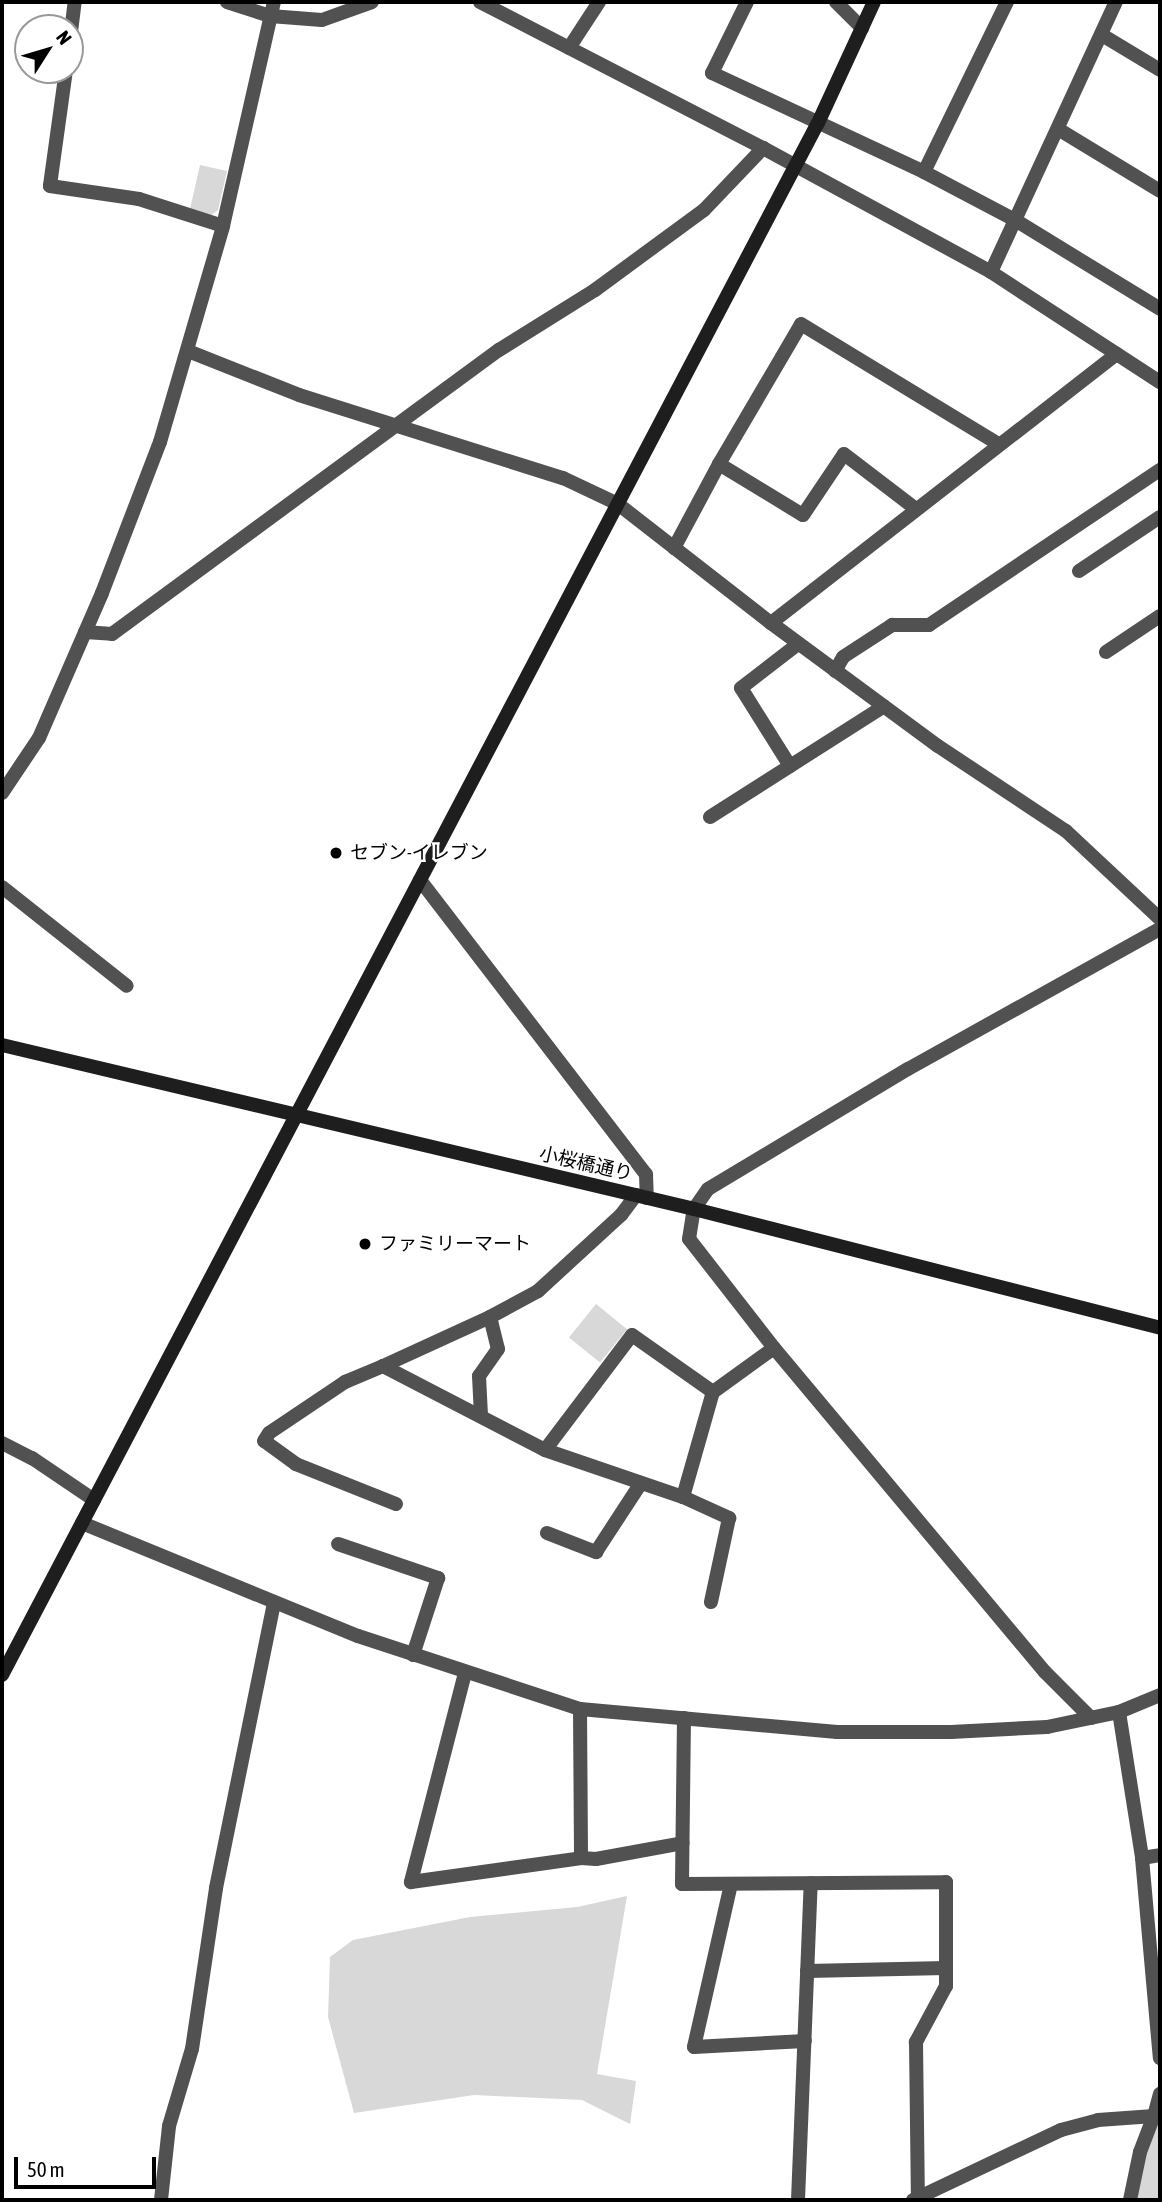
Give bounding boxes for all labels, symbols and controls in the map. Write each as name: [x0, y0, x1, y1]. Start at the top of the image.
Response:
north arrow: [14, 14, 84, 84]
text: N: [52, 26, 76, 49]
place label: セブン-イレブン: [350, 842, 488, 864]
marker: セブン-イレブン: [328, 845, 344, 861]
street label: 小桜橋通り: [537, 1142, 635, 1186]
place label: ファミリーマート: [379, 1233, 531, 1255]
marker: ファミリーマート: [357, 1236, 373, 1252]
scale bar: [18, 2142, 159, 2186]
text: 50 m: [27, 2157, 65, 2181]

